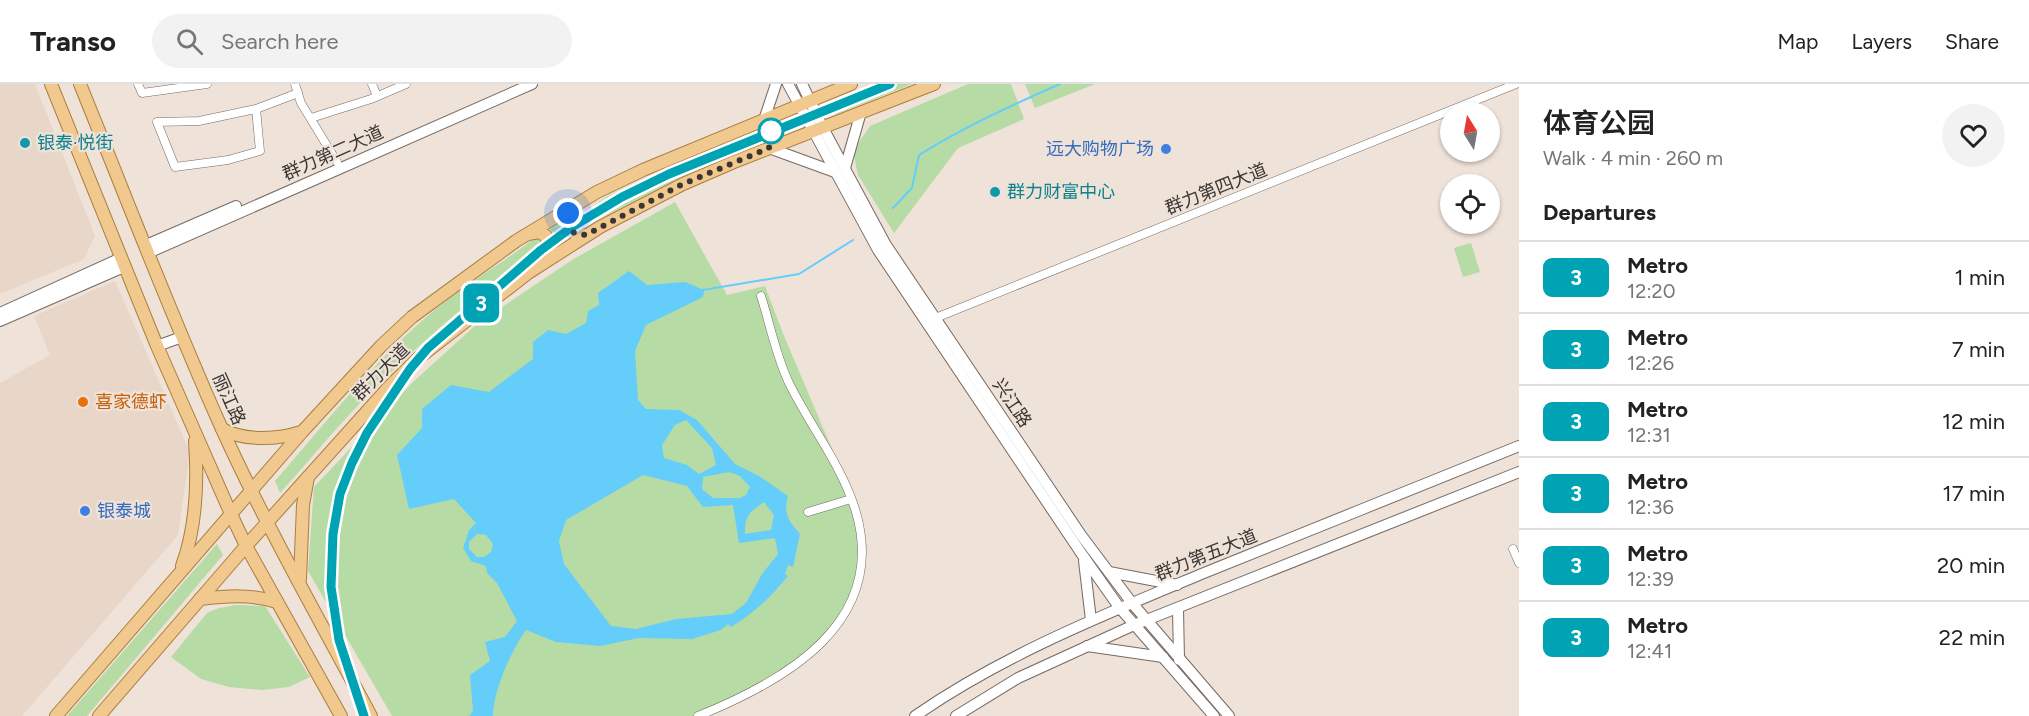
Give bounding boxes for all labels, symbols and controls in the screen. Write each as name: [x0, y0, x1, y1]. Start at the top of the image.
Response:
search box: [152, 14, 572, 68]
text: Transo: [30, 24, 116, 58]
icon: search: [173, 25, 206, 58]
text: Search here: [221, 28, 339, 55]
text: Map: [1778, 29, 1818, 54]
text: Layers: [1851, 29, 1912, 54]
text: Share: [1945, 29, 1999, 54]
north arrow: [1440, 102, 1500, 162]
map controls: [1440, 102, 1500, 234]
button: heart: [1942, 104, 2005, 167]
text: 体育公园: [1543, 106, 1655, 140]
unlabelled marker: [758, 118, 784, 144]
street label: 群力第二大道: [279, 121, 387, 185]
place label: 银泰·悦街: [37, 132, 114, 154]
marker: 银泰·悦街: [18, 136, 32, 150]
place label: 远大购物广场: [1046, 138, 1154, 160]
marker: 远大购物广场: [1159, 142, 1173, 156]
text: Walk · 4 min · 260 m: [1543, 146, 1723, 170]
street label: 群力第四大道: [1162, 159, 1270, 219]
button: locate: [1440, 174, 1500, 234]
place label: 群力财富中心: [1007, 181, 1115, 203]
marker: 群力财富中心: [988, 185, 1002, 199]
your location: [553, 198, 583, 228]
text: Departures: [1543, 199, 1656, 226]
text: Metro: [1627, 252, 1688, 279]
text: 1 min: [1954, 264, 2005, 291]
text: 3: [1570, 265, 1582, 290]
text: 12:20: [1627, 279, 1676, 303]
line badge: 3: [462, 284, 500, 322]
text: 3: [475, 291, 487, 316]
text: Metro: [1627, 324, 1688, 351]
text: 7 min: [1952, 336, 2005, 363]
text: 3: [1570, 337, 1582, 362]
street label: 群力大道: [348, 339, 414, 405]
text: 12:26: [1627, 351, 1674, 375]
street label: 丽江路: [208, 370, 250, 428]
street label: 兴江路: [988, 374, 1036, 432]
place label: 喜家德虾: [95, 391, 167, 413]
marker: 喜家德虾: [76, 395, 90, 409]
text: Metro: [1627, 396, 1688, 423]
text: 12 min: [1942, 408, 2005, 435]
text: 3: [1570, 409, 1582, 434]
text: 12:31: [1627, 423, 1671, 447]
text: Metro: [1627, 468, 1688, 495]
text: 17 min: [1943, 480, 2005, 507]
text: 3: [1570, 481, 1582, 506]
text: 12:36: [1627, 495, 1674, 519]
place label: 银泰城: [97, 500, 151, 522]
marker: 银泰城: [78, 504, 92, 518]
street label: 群力第五大道: [1152, 525, 1260, 585]
text: Metro: [1627, 540, 1688, 567]
text: 20 min: [1937, 552, 2005, 579]
text: 3: [1570, 553, 1582, 578]
text: 12:39: [1627, 567, 1674, 591]
text: Metro: [1627, 612, 1688, 639]
text: 22 min: [1939, 624, 2005, 651]
text: 3: [1570, 625, 1582, 650]
text: 12:41: [1627, 639, 1672, 663]

